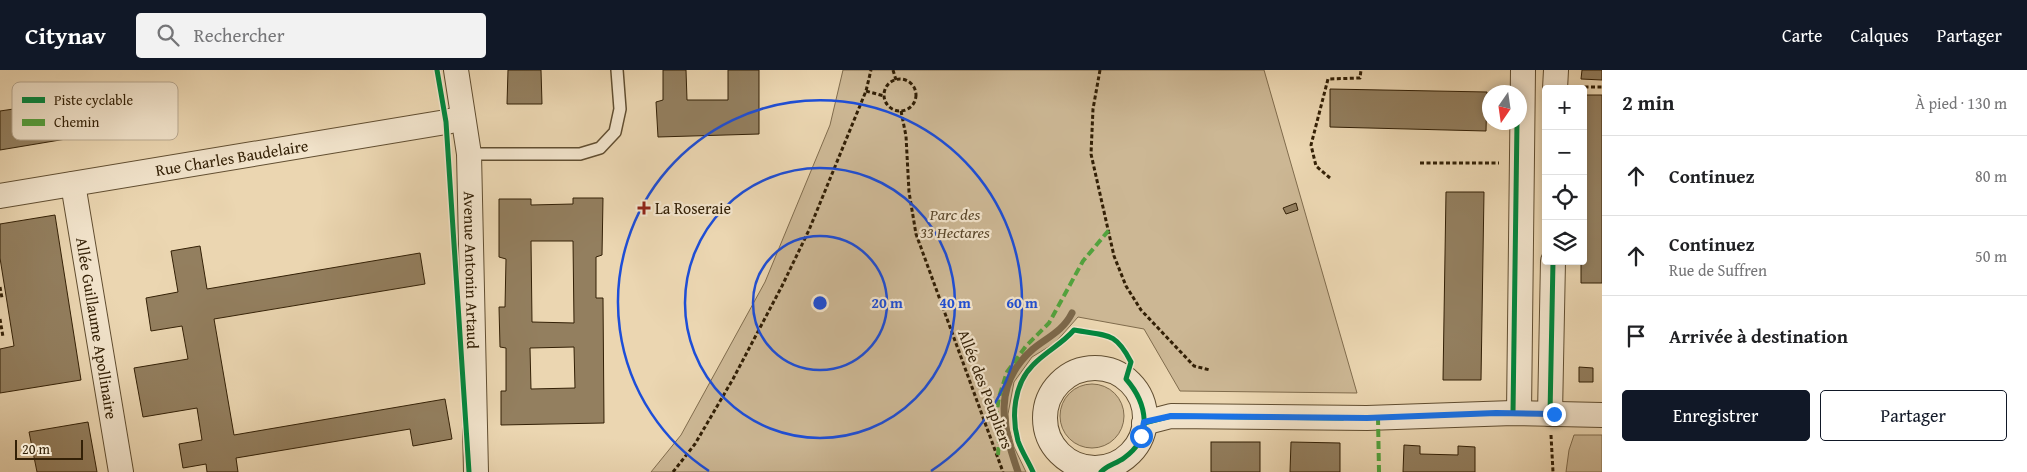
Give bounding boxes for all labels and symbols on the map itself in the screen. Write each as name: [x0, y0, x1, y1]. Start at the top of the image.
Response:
legend: [12, 82, 178, 140]
north arrow: [1482, 85, 1527, 130]
text: Piste cyclable: [54, 90, 134, 110]
text: Chemin: [54, 112, 99, 132]
street label: Rue Charles Baudelaire: [154, 133, 310, 182]
street label: Avenue Antonin Artaud: [458, 191, 485, 350]
place label: La Roseraie: [655, 196, 731, 220]
marker: La Roseraie: [637, 201, 651, 215]
park label: Parc des 33 Hectares: [919, 202, 990, 244]
street label: Allée Guillaume Apollinaire: [70, 235, 124, 421]
text: 20 m: [871, 292, 903, 313]
text: 40 m: [939, 292, 971, 313]
text: 60 m: [1006, 292, 1038, 313]
centre of rings: [811, 294, 829, 312]
street label: Allée des Peupliers: [952, 326, 1020, 452]
route end: [1543, 403, 1566, 426]
route start: [1130, 425, 1153, 448]
scale bar: [15, 437, 82, 460]

